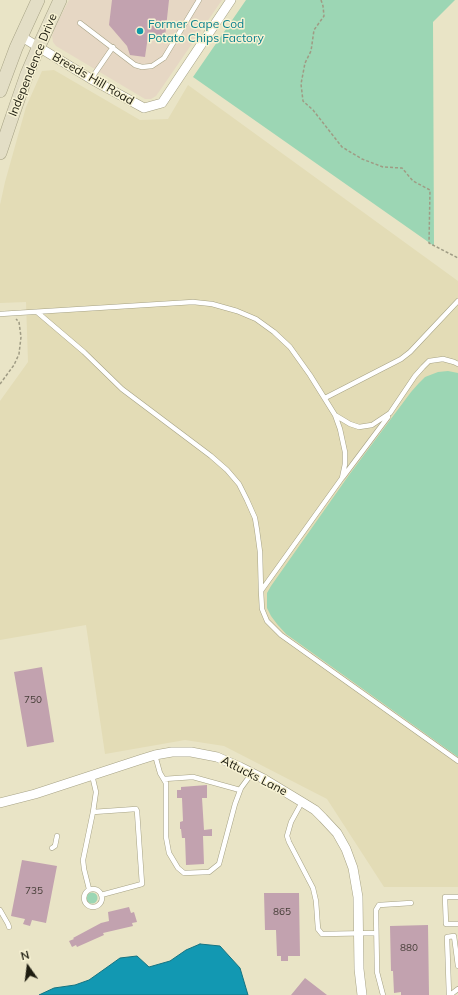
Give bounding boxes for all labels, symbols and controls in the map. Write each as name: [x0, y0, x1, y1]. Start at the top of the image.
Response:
street label: Independence Drive: [6, 11, 60, 119]
place label: Former Cape Cod Potato Chips Factory: [148, 17, 264, 45]
marker: Former Cape Cod Potato Chips Factory: [135, 26, 145, 36]
street label: Breeds Hill Road: [50, 50, 136, 108]
house number: 750: [24, 694, 42, 706]
street label: Attucks Lane: [219, 753, 289, 799]
house number: 735: [25, 885, 43, 897]
house number: 865: [273, 906, 291, 918]
house number: 880: [400, 942, 418, 954]
north arrow: [8, 947, 48, 987]
text: N: [19, 948, 31, 963]

